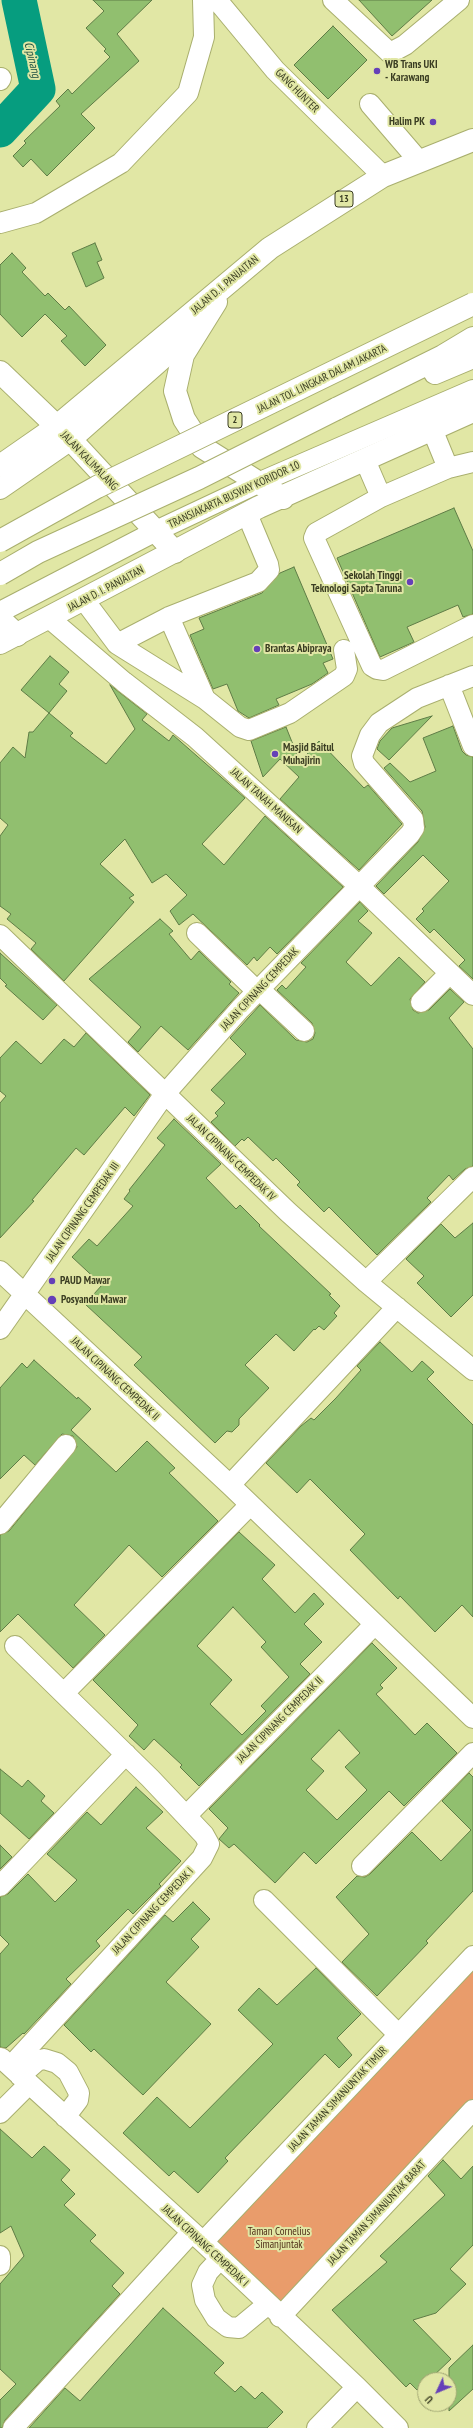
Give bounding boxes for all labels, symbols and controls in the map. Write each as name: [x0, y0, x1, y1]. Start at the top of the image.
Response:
water label: Cipinang: [21, 41, 43, 79]
place label: WB Trans UKI - Karawang: [385, 58, 438, 84]
street label: GANG HUNTER: [272, 66, 322, 116]
marker: WB Trans UKI - Karawang: [372, 66, 382, 76]
place label: Halim PK: [389, 115, 425, 129]
marker: Halim PK: [428, 117, 438, 127]
road number: 13: [335, 191, 353, 207]
street label: JALAN D. I. PANJAITAN: [189, 253, 261, 317]
street label: JALAN TOL LINGKAR DALAM JAKARTA: [255, 342, 389, 416]
road number: 2: [228, 412, 242, 428]
street label: JALAN KALIMALANG: [58, 429, 120, 493]
street label: TRANSJAKARTA BUSWAY KORIDOR 10: [166, 459, 302, 531]
street label: JALAN D. I. PANJAITAN: [66, 563, 146, 615]
place label: Sekolah Tinggi Teknologi Sapta Taruna: [311, 569, 402, 595]
marker: Sekolah Tinggi Teknologi Sapta Taruna: [405, 577, 415, 587]
place label: Brantas Abipraya: [265, 642, 331, 656]
marker: Brantas Abipraya: [252, 644, 262, 654]
place label: Masjid Baitul Muhajirin: [283, 741, 334, 767]
marker: Masjid Baitul Muhajirin: [270, 749, 280, 759]
street label: JALAN TANAH MANISAN: [228, 766, 304, 836]
street label: JALAN CIPINANG CEMPEDAK: [218, 945, 302, 1033]
street label: JALAN CIPINANG CEMPEDAK IV: [184, 1112, 278, 1204]
street label: JALAN CIPINANG CEMPEDAK III: [44, 1160, 122, 1264]
place label: PAUD Mawar: [60, 1274, 110, 1288]
marker: PAUD Mawar: [47, 1276, 57, 1286]
place label: Posyandu Mawar: [61, 1293, 127, 1307]
marker: Posyandu Mawar: [46, 1294, 58, 1306]
street label: JALAN CIPINANG CEMPEDAK II: [68, 1335, 162, 1423]
street label: JALAN CIPINANG CEMPEDAK II: [234, 1674, 326, 1766]
street label: JALAN CIPINANG CEMPEDAK I: [110, 1865, 196, 1957]
street label: JALAN TAMAN SIMANJUNTAK TIMUR: [286, 2044, 390, 2154]
street label: JALAN TAMAN SIMANJUNTAK BARAT: [325, 2158, 429, 2268]
street label: JALAN CIPINANG CEMPEDAK I: [159, 2203, 251, 2289]
park label: Taman Cornelius Simanjuntak: [248, 2225, 310, 2251]
north arrow: [417, 2372, 457, 2412]
text: U: [422, 2393, 436, 2407]

